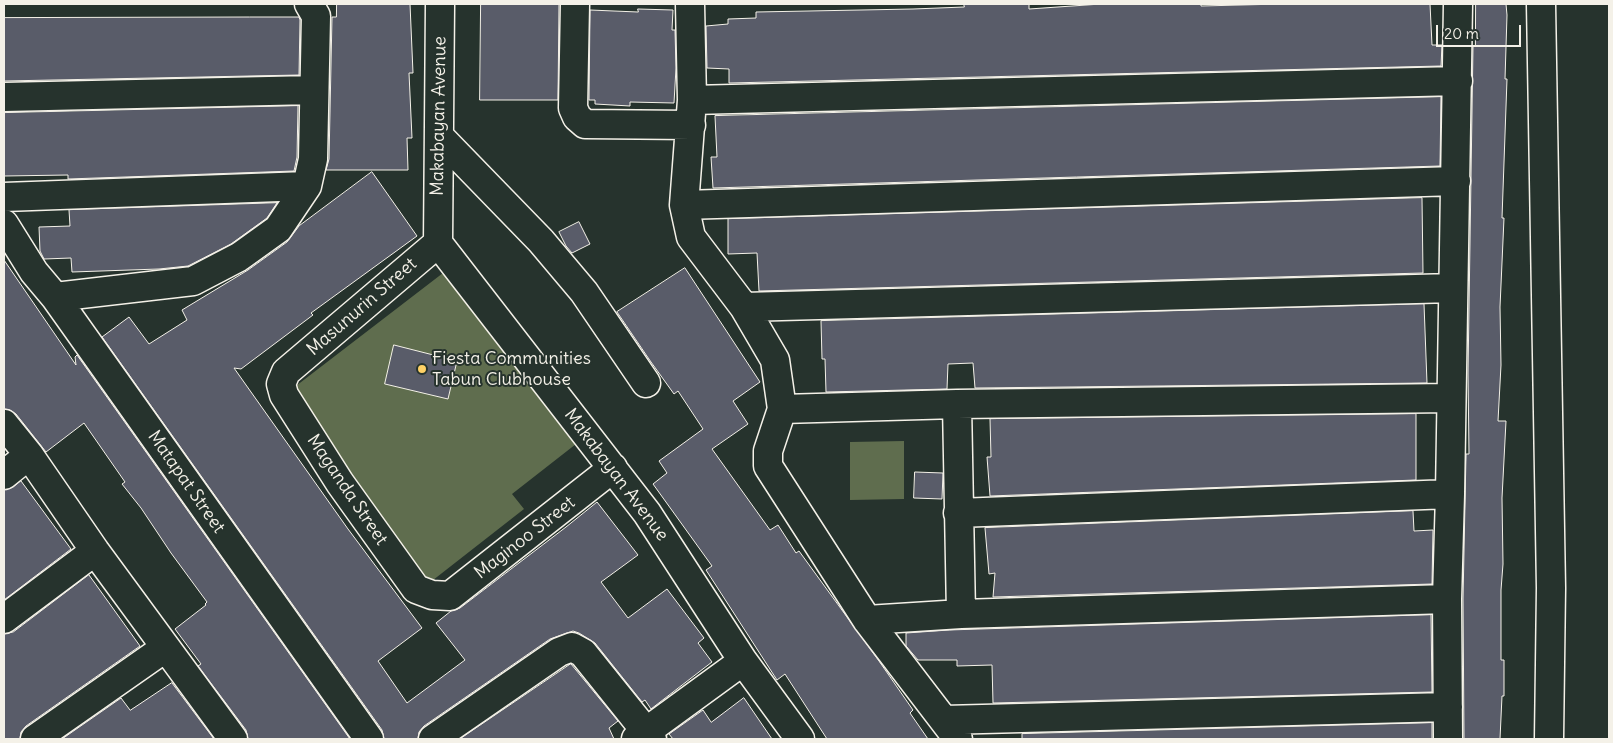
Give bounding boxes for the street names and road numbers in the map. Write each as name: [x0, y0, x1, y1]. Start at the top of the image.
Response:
street label: Makabayan Avenue: [427, 36, 451, 196]
street label: Masunurin Street: [303, 253, 421, 361]
street label: Makabayan Avenue: [559, 405, 673, 545]
street label: Matapat Street: [143, 427, 229, 537]
street label: Maganda Street: [302, 431, 392, 549]
street label: Maginoo Street: [470, 492, 580, 584]

